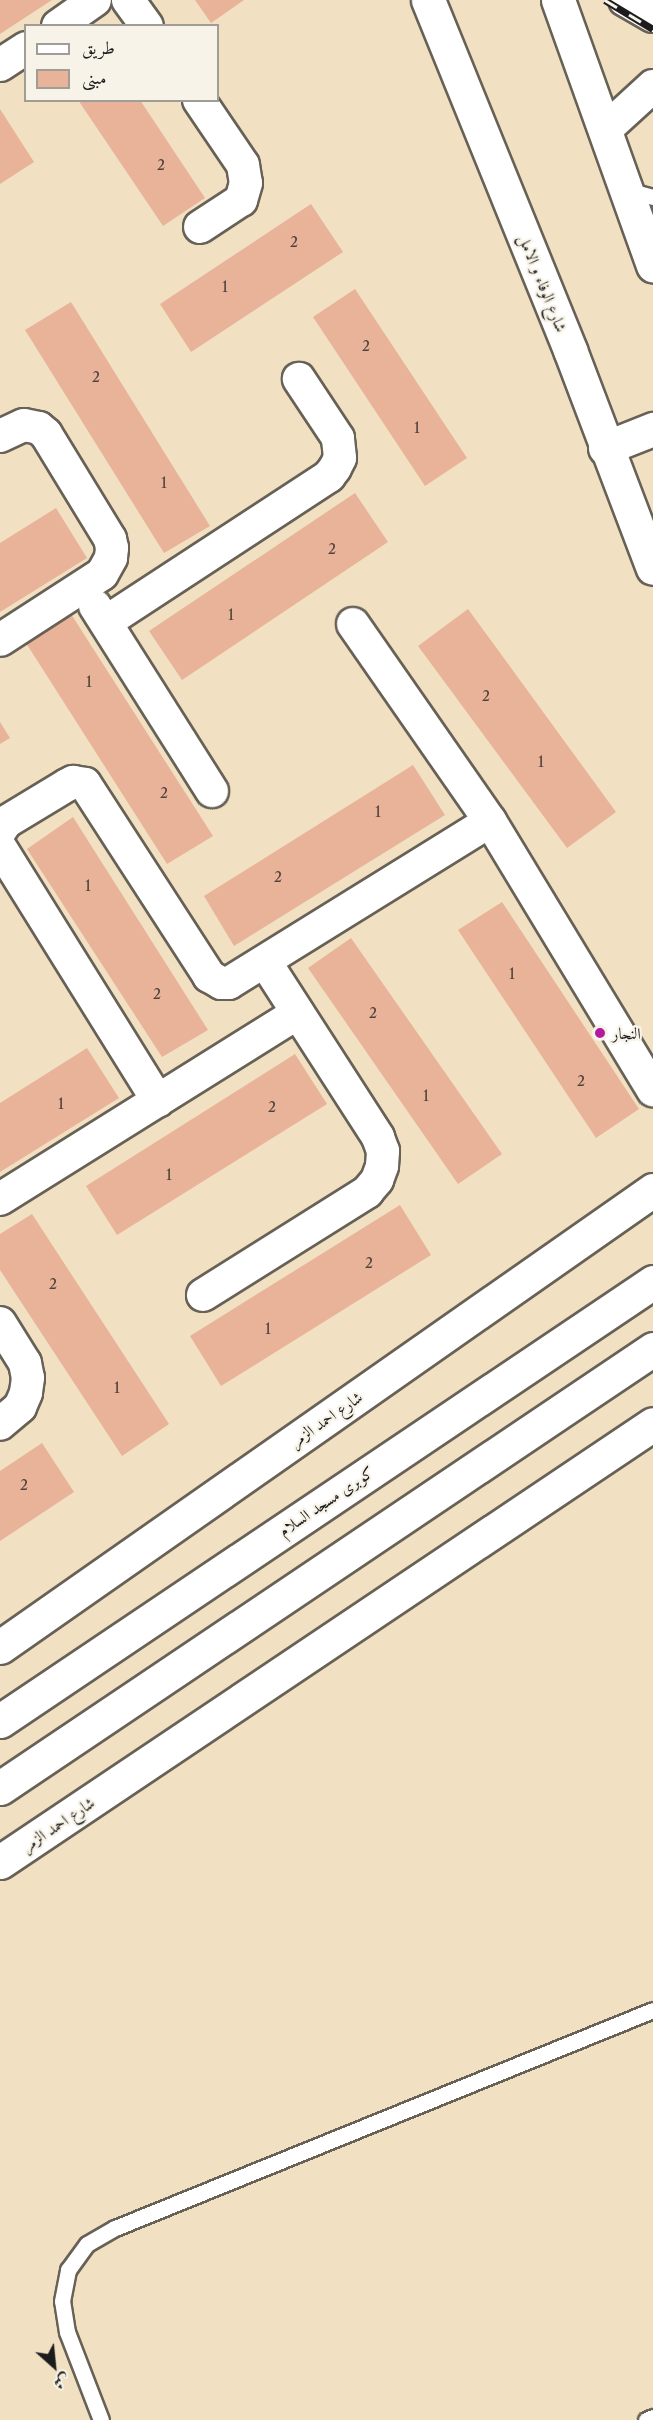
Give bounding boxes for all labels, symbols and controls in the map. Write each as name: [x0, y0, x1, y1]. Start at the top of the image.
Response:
legend: [24, 24, 219, 102]
text: طريق: [82, 37, 115, 59]
text: مبنى: [82, 67, 107, 89]
house number: 2: [157, 157, 165, 173]
street label: شارع الوفاء و الامل: [515, 231, 571, 335]
house number: 2: [290, 234, 298, 250]
house number: 1: [222, 279, 228, 295]
house number: 2: [362, 338, 370, 354]
house number: 2: [92, 369, 100, 385]
house number: 1: [414, 420, 420, 436]
house number: 1: [161, 475, 167, 491]
house number: 2: [328, 541, 336, 557]
house number: 1: [228, 607, 234, 623]
house number: 1: [86, 674, 92, 690]
house number: 2: [482, 688, 490, 704]
house number: 1: [538, 754, 544, 770]
house number: 2: [160, 785, 168, 801]
house number: 1: [375, 804, 381, 820]
house number: 2: [274, 869, 282, 885]
house number: 1: [85, 878, 91, 894]
house number: 1: [509, 966, 515, 982]
house number: 2: [153, 986, 161, 1002]
house number: 2: [369, 1005, 377, 1021]
place label: النجار: [612, 1023, 641, 1043]
marker: النجار: [593, 1026, 607, 1040]
house number: 2: [577, 1073, 585, 1089]
house number: 1: [423, 1088, 429, 1104]
house number: 1: [58, 1096, 64, 1112]
house number: 2: [268, 1099, 276, 1115]
house number: 1: [166, 1167, 172, 1183]
house number: 2: [365, 1255, 373, 1271]
house number: 2: [49, 1276, 57, 1292]
house number: 1: [265, 1321, 271, 1337]
house number: 1: [114, 1380, 120, 1396]
street label: شارع احمد الزمر: [286, 1387, 366, 1451]
street label: كوبرى مسجد السلام: [275, 1462, 377, 1540]
house number: 2: [20, 1477, 28, 1493]
street label: شارع احمد الزمر: [18, 1793, 98, 1855]
north arrow: [24, 2336, 84, 2396]
text: ش: [51, 2370, 74, 2395]

